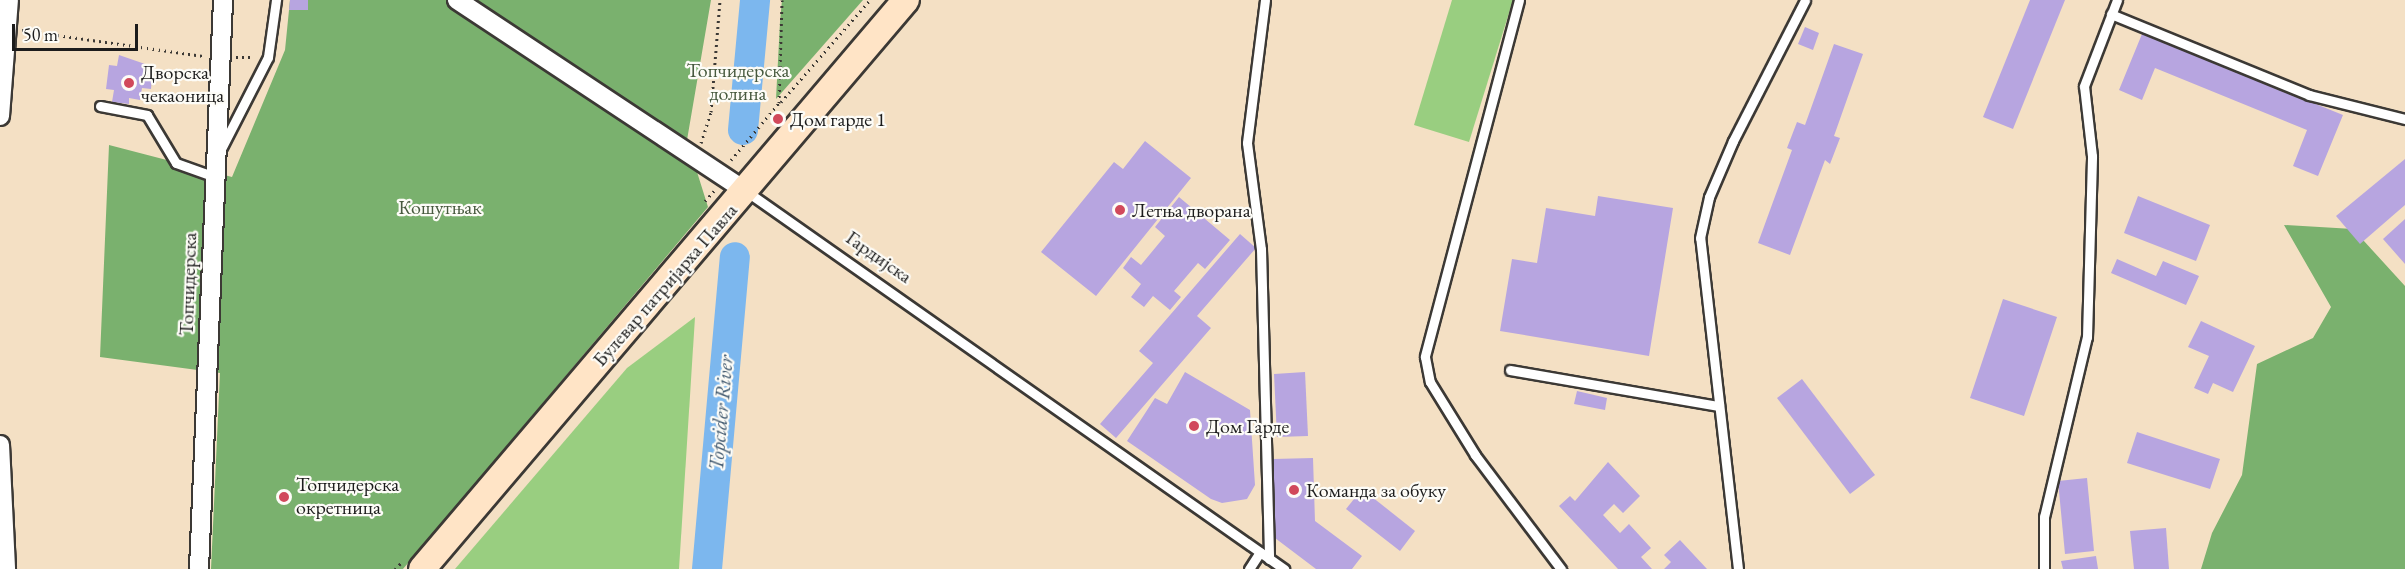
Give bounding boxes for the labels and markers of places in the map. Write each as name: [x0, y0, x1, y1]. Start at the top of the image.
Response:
place label: Дворска чекаоница: [141, 60, 224, 107]
marker: Дворска чекаоница: [122, 76, 136, 90]
place label: Дом гарде 1: [790, 107, 886, 131]
marker: Дом гарде 1: [771, 112, 785, 126]
place label: Летња дворана: [1132, 198, 1251, 222]
marker: Летња дворана: [1113, 203, 1127, 217]
place label: Дом Гарде: [1206, 414, 1289, 438]
marker: Дом Гарде: [1187, 419, 1201, 433]
place label: Топчидерска окретница: [296, 473, 399, 520]
place label: Команда за обуку: [1306, 478, 1446, 502]
marker: Команда за обуку: [1287, 483, 1301, 497]
marker: Топчидерска окретница: [277, 490, 291, 504]

